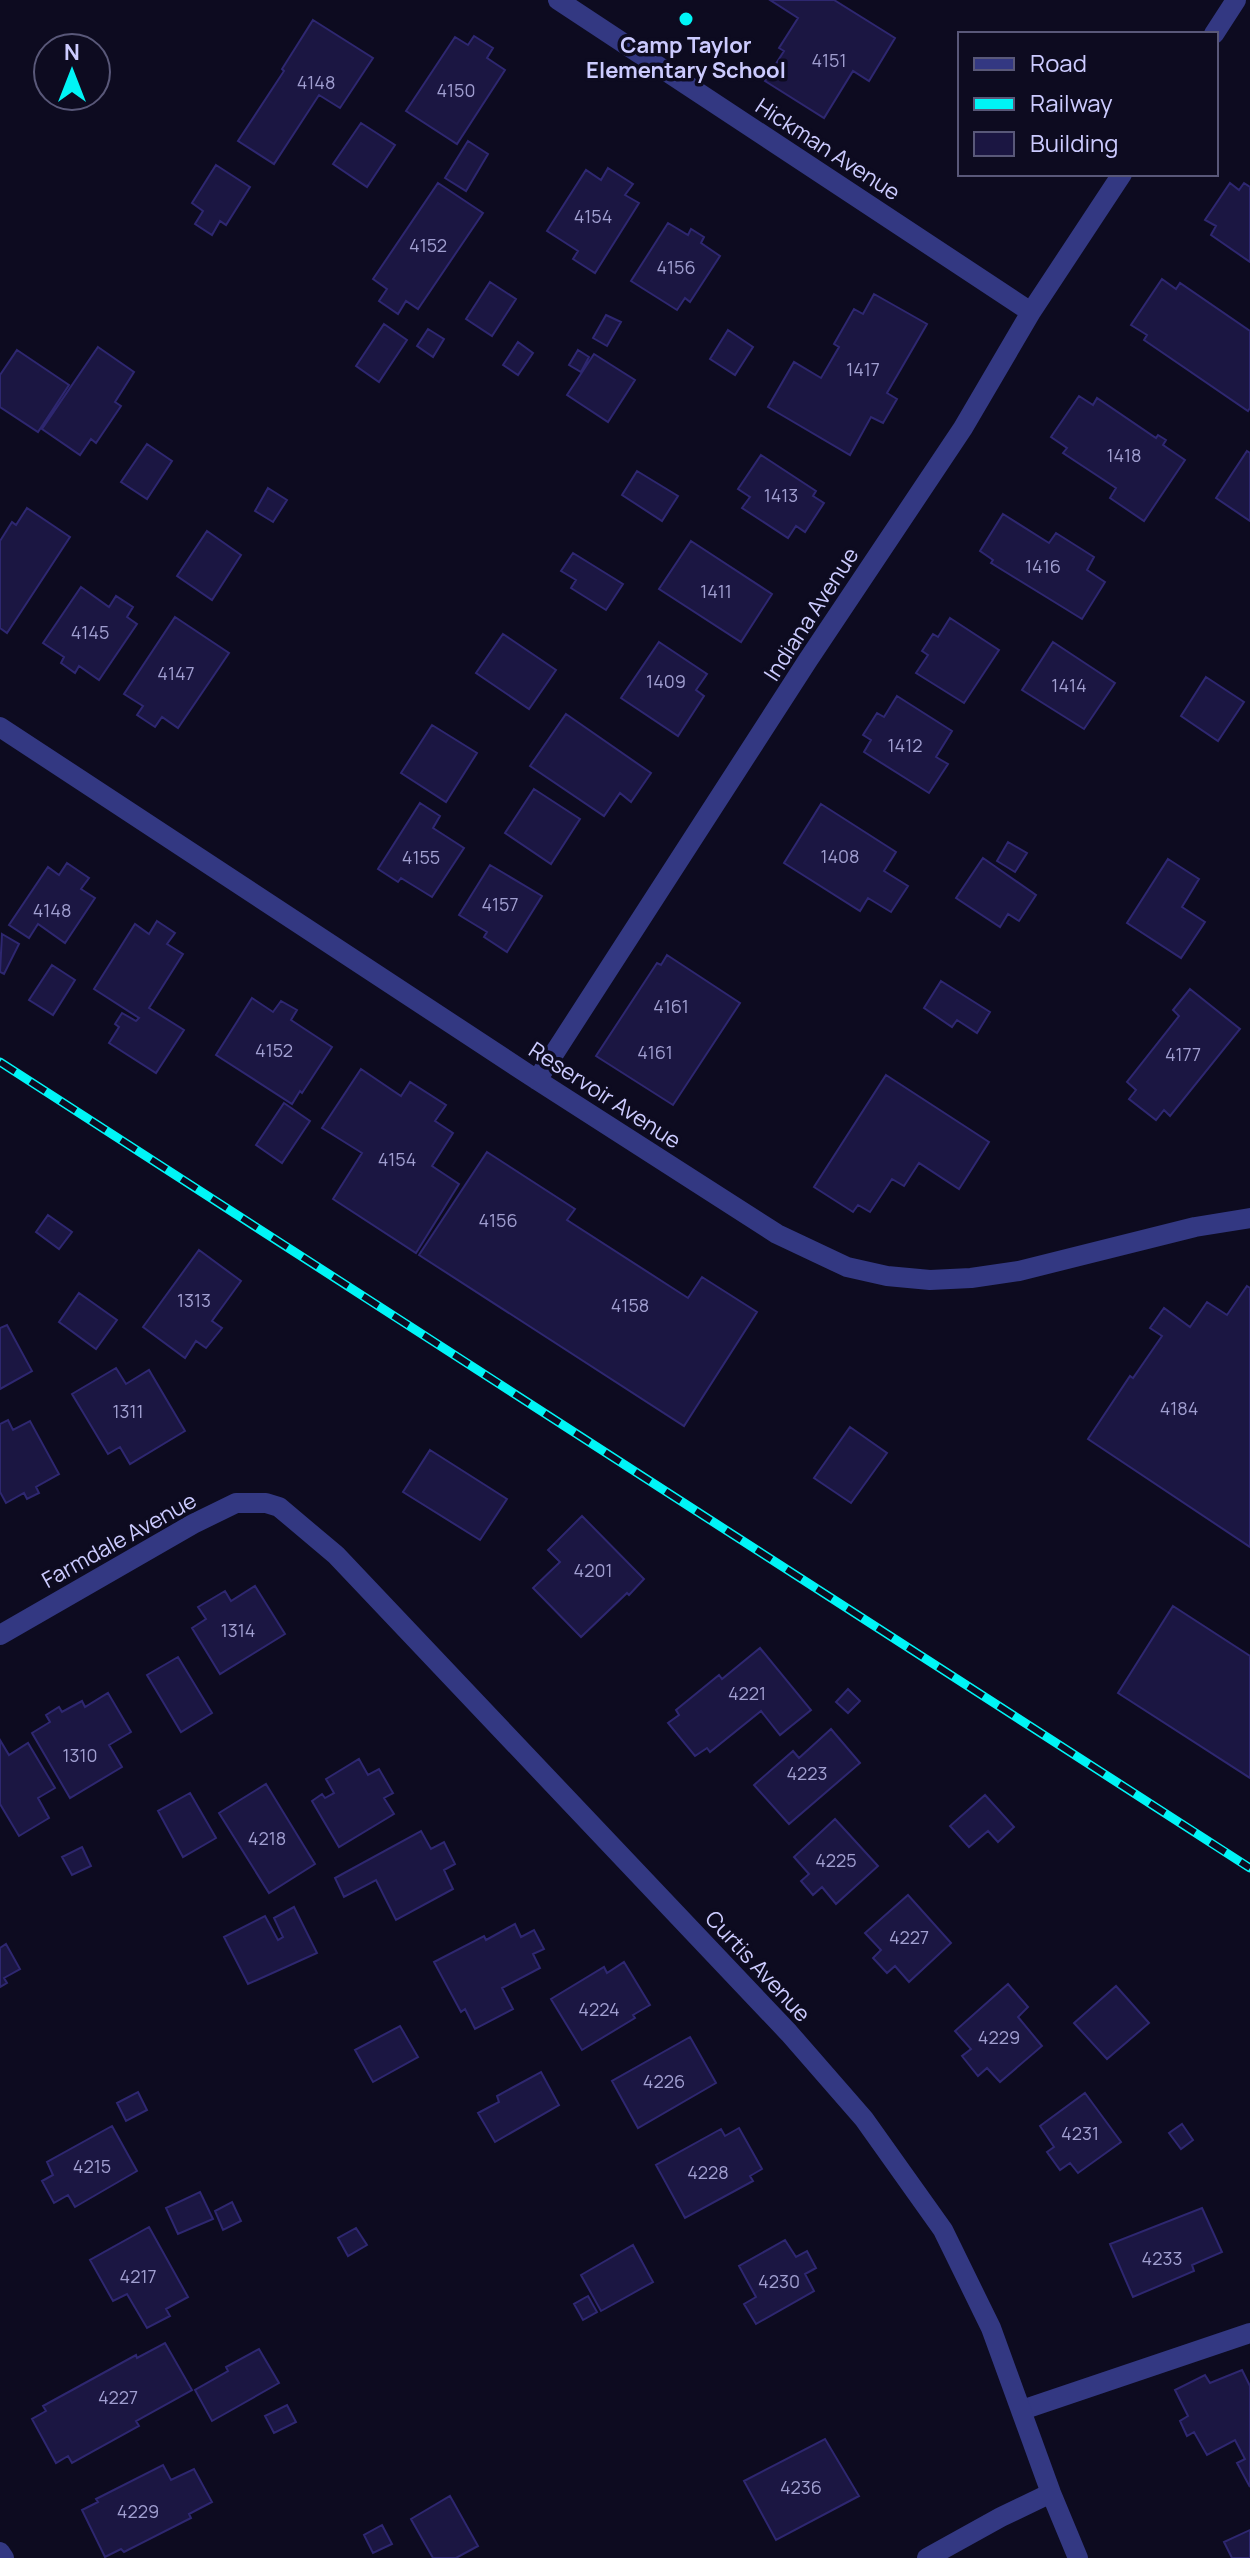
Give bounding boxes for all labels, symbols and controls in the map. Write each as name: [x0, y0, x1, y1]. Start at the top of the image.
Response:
marker: Camp Taylor Elementary School: [677, 10, 695, 28]
place label: Camp Taylor Elementary School: [586, 30, 786, 85]
north arrow: [32, 32, 112, 112]
legend: [958, 32, 1218, 176]
text: N: [64, 37, 80, 67]
text: Road: [1030, 46, 1087, 79]
house number: 4151: [811, 48, 847, 72]
house number: 4148: [297, 70, 335, 94]
house number: 4150: [436, 78, 476, 102]
text: Railway: [1030, 86, 1113, 119]
street label: Hickman Avenue: [750, 91, 906, 207]
text: Building: [1030, 126, 1118, 159]
house number: 4154: [574, 204, 612, 228]
house number: 4152: [409, 233, 447, 257]
house number: 4156: [656, 255, 696, 279]
house number: 1417: [846, 357, 880, 381]
house number: 1418: [1106, 443, 1142, 467]
house number: 1413: [764, 483, 798, 507]
street label: Indiana Avenue: [757, 541, 865, 687]
house number: 1416: [1025, 554, 1061, 578]
house number: 1411: [700, 579, 732, 603]
house number: 4145: [71, 620, 109, 644]
house number: 4147: [157, 661, 195, 685]
house number: 1409: [646, 669, 686, 693]
house number: 1414: [1051, 673, 1087, 697]
house number: 1412: [888, 733, 922, 757]
house number: 1408: [820, 844, 860, 868]
house number: 4155: [402, 845, 440, 869]
house number: 4157: [481, 892, 519, 916]
house number: 4148: [33, 898, 71, 922]
house number: 4161: [653, 994, 689, 1018]
street label: Reservoir Avenue: [523, 1035, 687, 1155]
house number: 4152: [255, 1038, 293, 1062]
house number: 4161: [637, 1040, 673, 1064]
house number: 4177: [1165, 1042, 1201, 1066]
house number: 4154: [378, 1147, 416, 1171]
house number: 4156: [478, 1208, 518, 1232]
house number: 1313: [177, 1288, 211, 1312]
house number: 4158: [611, 1293, 649, 1317]
house number: 4184: [1160, 1396, 1198, 1420]
house number: 1311: [112, 1399, 144, 1423]
street label: Farmdale Avenue: [36, 1485, 202, 1595]
house number: 4201: [574, 1558, 612, 1582]
house number: 1314: [221, 1618, 255, 1642]
house number: 4221: [728, 1681, 766, 1705]
house number: 1310: [63, 1743, 97, 1767]
house number: 4223: [786, 1761, 828, 1785]
house number: 4218: [248, 1826, 286, 1850]
house number: 4225: [815, 1848, 857, 1872]
street label: Curtis Avenue: [699, 1904, 817, 2028]
house number: 4227: [889, 1925, 929, 1949]
house number: 4224: [578, 1997, 620, 2021]
house number: 4229: [978, 2025, 1020, 2049]
house number: 4226: [643, 2069, 685, 2093]
house number: 4231: [1061, 2121, 1099, 2145]
house number: 4215: [73, 2154, 111, 2178]
house number: 4228: [687, 2160, 729, 2184]
house number: 4233: [1142, 2246, 1182, 2270]
house number: 4217: [120, 2264, 156, 2288]
house number: 4230: [758, 2269, 800, 2293]
house number: 4227: [98, 2385, 138, 2409]
house number: 4236: [780, 2475, 822, 2499]
house number: 4229: [117, 2499, 159, 2523]

